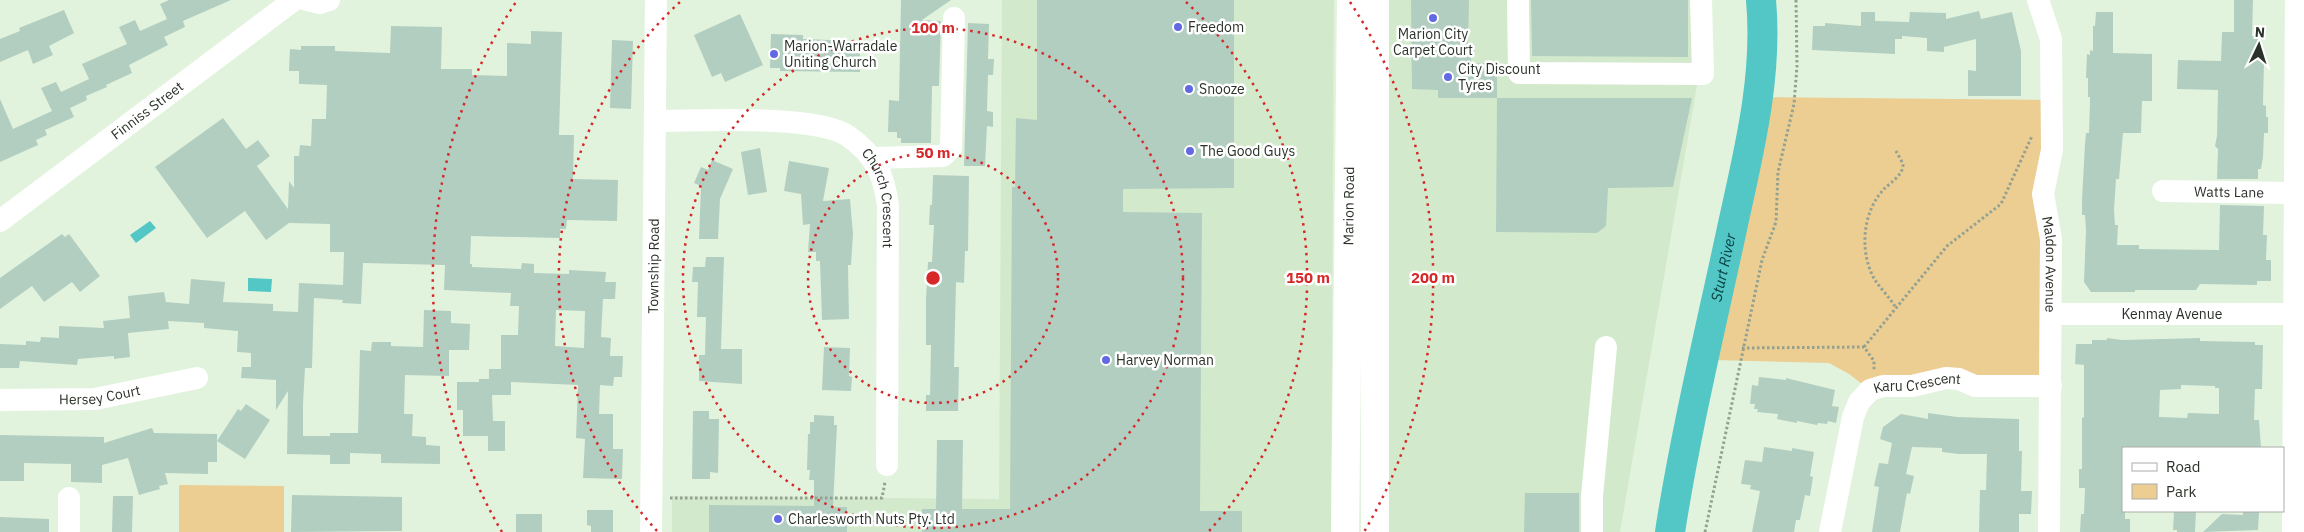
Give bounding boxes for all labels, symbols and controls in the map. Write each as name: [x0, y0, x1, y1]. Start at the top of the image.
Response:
marker: Marion City Carpet Court: [1427, 12, 1439, 24]
text: 100 m: [911, 18, 955, 37]
place label: Freedom: [1188, 18, 1244, 36]
north arrow: [2234, 20, 2284, 70]
marker: Freedom: [1172, 21, 1184, 33]
text: N: [2254, 23, 2266, 41]
place label: Marion City Carpet Court: [1393, 25, 1473, 59]
place label: Marion-Warradale Uniting Church: [784, 37, 898, 71]
marker: Marion-Warradale Uniting Church: [768, 48, 780, 60]
place label: City Discount Tyres: [1458, 60, 1541, 94]
marker: City Discount Tyres: [1442, 71, 1454, 83]
street label: Finniss Street: [107, 77, 187, 143]
place label: Snooze: [1199, 80, 1245, 98]
marker: Snooze: [1183, 83, 1195, 95]
place label: The Good Guys: [1200, 142, 1295, 160]
text: 50 m: [916, 143, 950, 162]
street label: Church Crescent: [858, 144, 897, 248]
marker: The Good Guys: [1184, 145, 1196, 157]
street label: Marion Road: [1339, 167, 1358, 246]
street label: Watts Lane: [2194, 182, 2264, 202]
street label: Maldon Avenue: [2038, 215, 2060, 313]
street label: Township Road: [644, 218, 663, 314]
water label: Sturt River: [1706, 231, 1740, 303]
text: 150 m: [1286, 268, 1330, 287]
text: 200 m: [1411, 268, 1455, 287]
centre of rings: [924, 269, 942, 287]
street label: Kenmay Avenue: [2122, 305, 2223, 323]
place label: Harvey Norman: [1116, 351, 1214, 369]
marker: Harvey Norman: [1100, 354, 1112, 366]
street label: Karu Crescent: [1871, 369, 1962, 397]
street label: Hersey Court: [59, 381, 142, 408]
legend: [2122, 447, 2284, 512]
text: Road: [2166, 457, 2201, 476]
text: Park: [2166, 482, 2196, 501]
place label: Charlesworth Nuts Pty. Ltd: [788, 510, 955, 528]
marker: Charlesworth Nuts Pty. Ltd: [772, 513, 784, 525]

